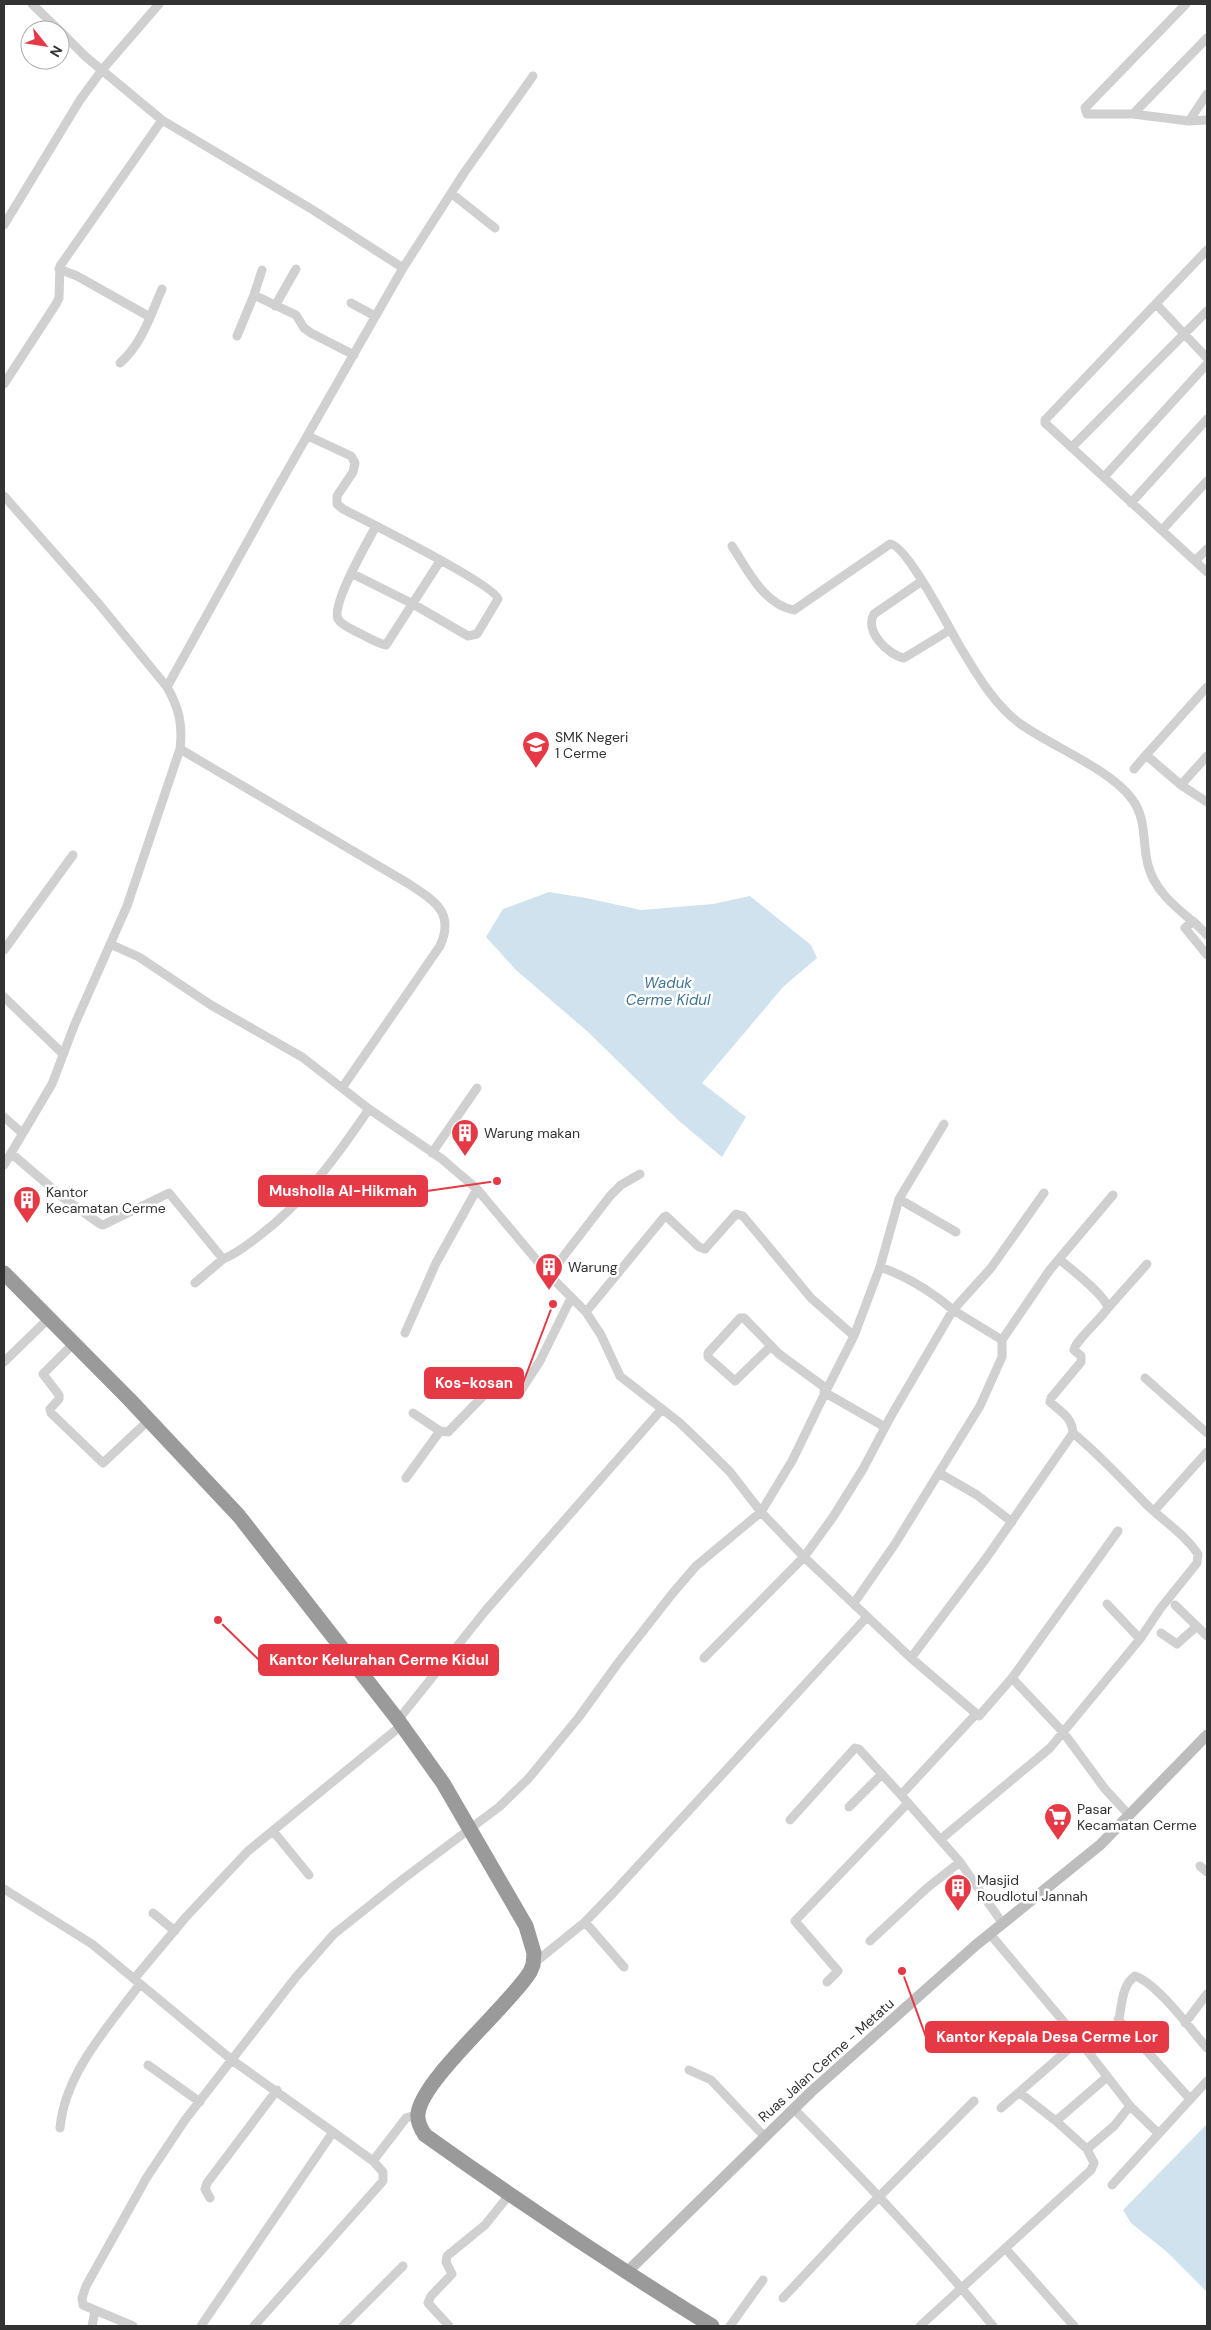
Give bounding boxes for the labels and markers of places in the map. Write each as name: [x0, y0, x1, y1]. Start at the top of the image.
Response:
place label: SMK Negeri 1 Cerme: [555, 728, 628, 762]
school or university icon: SMK Negeri 1 Cerme: [521, 730, 551, 769]
building icon: Warung makan: [450, 1118, 480, 1157]
place label: Warung makan: [484, 1124, 580, 1142]
callout: Musholla Al-Hikmah: [259, 1176, 427, 1206]
place label: Kantor Kecamatan Cerme: [46, 1183, 166, 1217]
building icon: Kantor Kecamatan Cerme: [12, 1185, 42, 1224]
building icon: Warung: [534, 1252, 564, 1291]
place label: Warung: [568, 1258, 618, 1276]
callout: Kos-kosan: [425, 1368, 523, 1398]
callout: Kantor Kelurahan Cerme Kidul: [259, 1645, 498, 1675]
place label: Pasar Kecamatan Cerme: [1077, 1800, 1197, 1834]
supermarket icon: Pasar Kecamatan Cerme: [1043, 1802, 1073, 1841]
place label: Masjid Roudlotul Jannah: [977, 1871, 1088, 1905]
building icon: Masjid Roudlotul Jannah: [943, 1873, 973, 1912]
callout: Kantor Kepala Desa Cerme Lor: [926, 2022, 1168, 2052]

